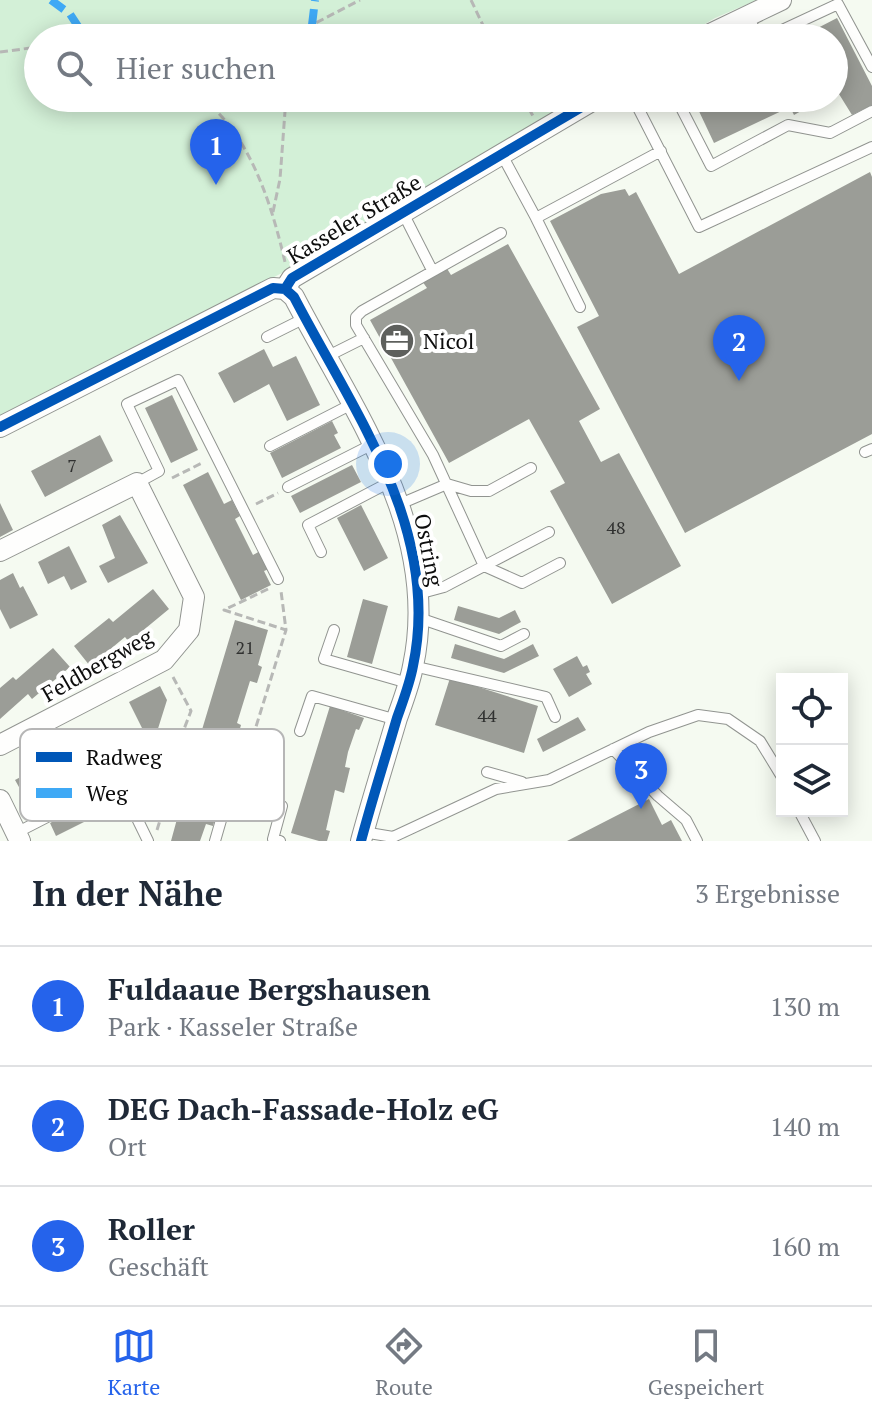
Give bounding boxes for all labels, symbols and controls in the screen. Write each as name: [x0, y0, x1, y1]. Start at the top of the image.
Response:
search box: [24, 24, 848, 112]
icon: search: [52, 46, 96, 90]
text: Hier suchen: [116, 48, 275, 88]
pin: 1: [190, 119, 242, 185]
street label: Kasseler Straße: [281, 167, 426, 270]
pin: 2: [713, 315, 765, 381]
office icon: Nicol: [378, 322, 416, 360]
place label: Nicol: [423, 326, 474, 355]
your location: [368, 444, 408, 484]
house number: 7: [67, 453, 77, 477]
street label: Ostring: [408, 511, 451, 589]
house number: 48: [606, 515, 626, 539]
street label: Feldbergweg: [36, 621, 158, 708]
house number: 21: [235, 635, 255, 659]
map controls: [776, 673, 848, 817]
button: locate: [776, 673, 848, 745]
house number: 44: [477, 703, 497, 727]
legend: [20, 729, 284, 821]
text: Radweg: [86, 742, 162, 771]
pin: 3: [615, 743, 667, 809]
button: layers: [776, 745, 848, 817]
text: Weg: [86, 778, 128, 807]
text: In der Nähe: [32, 871, 223, 916]
text: 3 Ergebnisse: [695, 876, 840, 910]
text: Fuldaaue Bergshausen: [108, 969, 431, 1009]
text: 1: [51, 989, 65, 1023]
text: 130 m: [770, 989, 840, 1023]
text: Park · Kasseler Straße: [108, 1009, 358, 1043]
text: DEG Dach-Fassade-Holz eG: [108, 1089, 499, 1129]
text: 2: [51, 1109, 65, 1143]
text: 140 m: [770, 1109, 840, 1143]
text: Ort: [108, 1129, 147, 1163]
text: Roller: [108, 1209, 195, 1249]
text: 3: [51, 1229, 65, 1263]
text: 160 m: [770, 1229, 840, 1263]
text: Geschäft: [108, 1249, 209, 1283]
tab: Karte: [107, 1324, 160, 1401]
tab: Route: [375, 1324, 433, 1401]
tab: Gespeichert: [648, 1324, 765, 1401]

